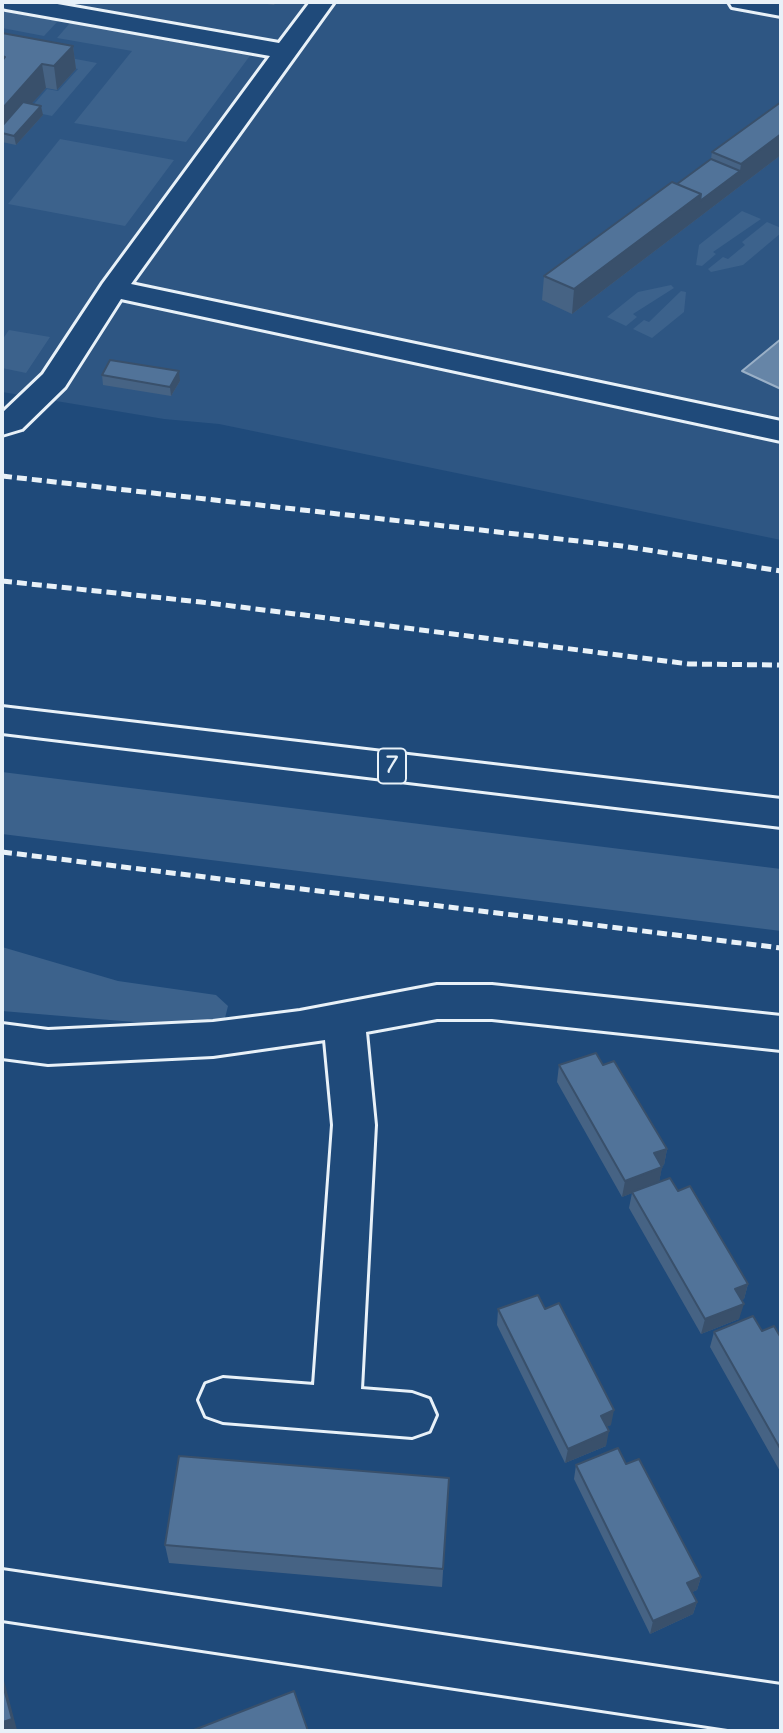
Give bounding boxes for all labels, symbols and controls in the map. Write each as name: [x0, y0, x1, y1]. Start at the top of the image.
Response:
road number: 7: [378, 748, 406, 784]

